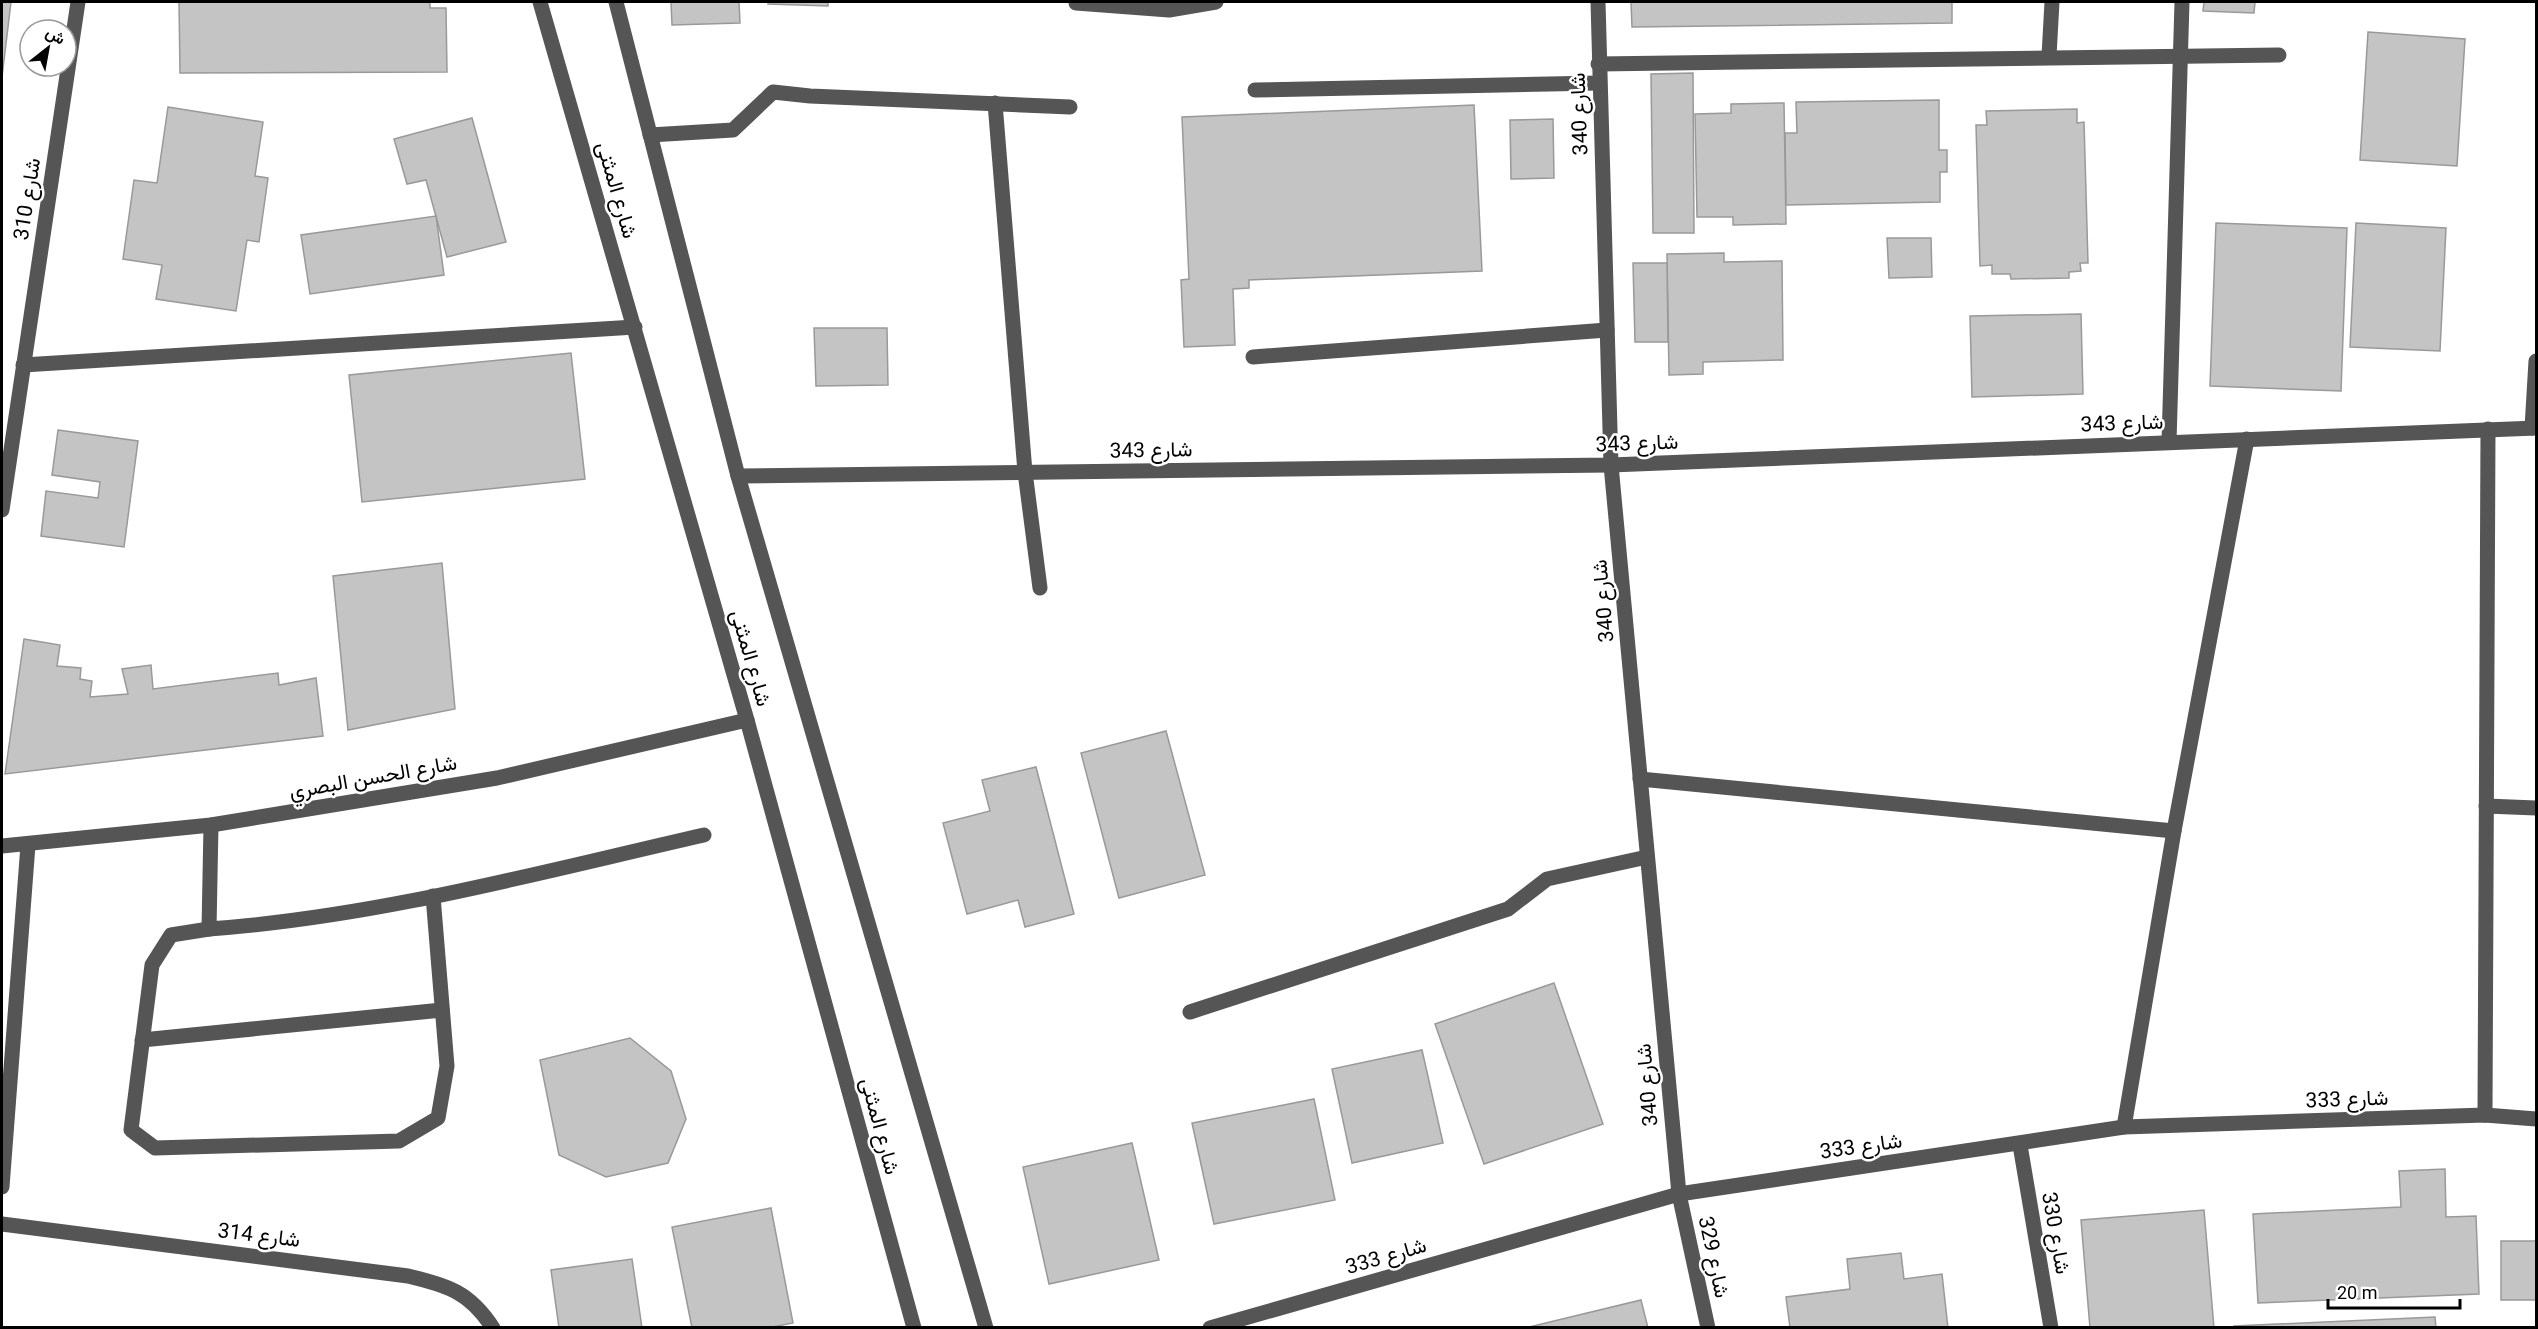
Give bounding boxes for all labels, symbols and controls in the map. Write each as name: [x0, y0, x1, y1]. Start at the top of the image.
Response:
north arrow: [18, 18, 78, 78]
text: ش: [42, 22, 69, 49]
street label: شارع 340: [1566, 72, 1594, 156]
street label: شارع المثنى: [590, 139, 642, 242]
street label: شارع 310: [9, 156, 47, 242]
street label: شارع 343: [2080, 410, 2164, 438]
street label: شارع 343: [1595, 430, 1679, 458]
street label: شارع 343: [1109, 437, 1193, 465]
street label: شارع 340: [1587, 559, 1621, 643]
street label: شارع المثنى: [724, 607, 776, 710]
street label: شارع الحسن البصري: [287, 750, 460, 808]
street label: شارع 340: [1631, 1043, 1665, 1127]
street label: شارع المثنى: [854, 1075, 904, 1178]
street label: شارع 333: [2305, 1086, 2389, 1114]
street label: شارع 333: [1818, 1128, 1904, 1166]
street label: شارع 330: [2035, 1190, 2075, 1276]
street label: شارع 329: [1692, 1214, 1734, 1300]
street label: شارع 314: [216, 1218, 302, 1254]
street label: شارع 333: [1343, 1233, 1430, 1281]
scale bar: [2328, 1272, 2460, 1310]
text: 20 m: [2337, 1282, 2377, 1303]

